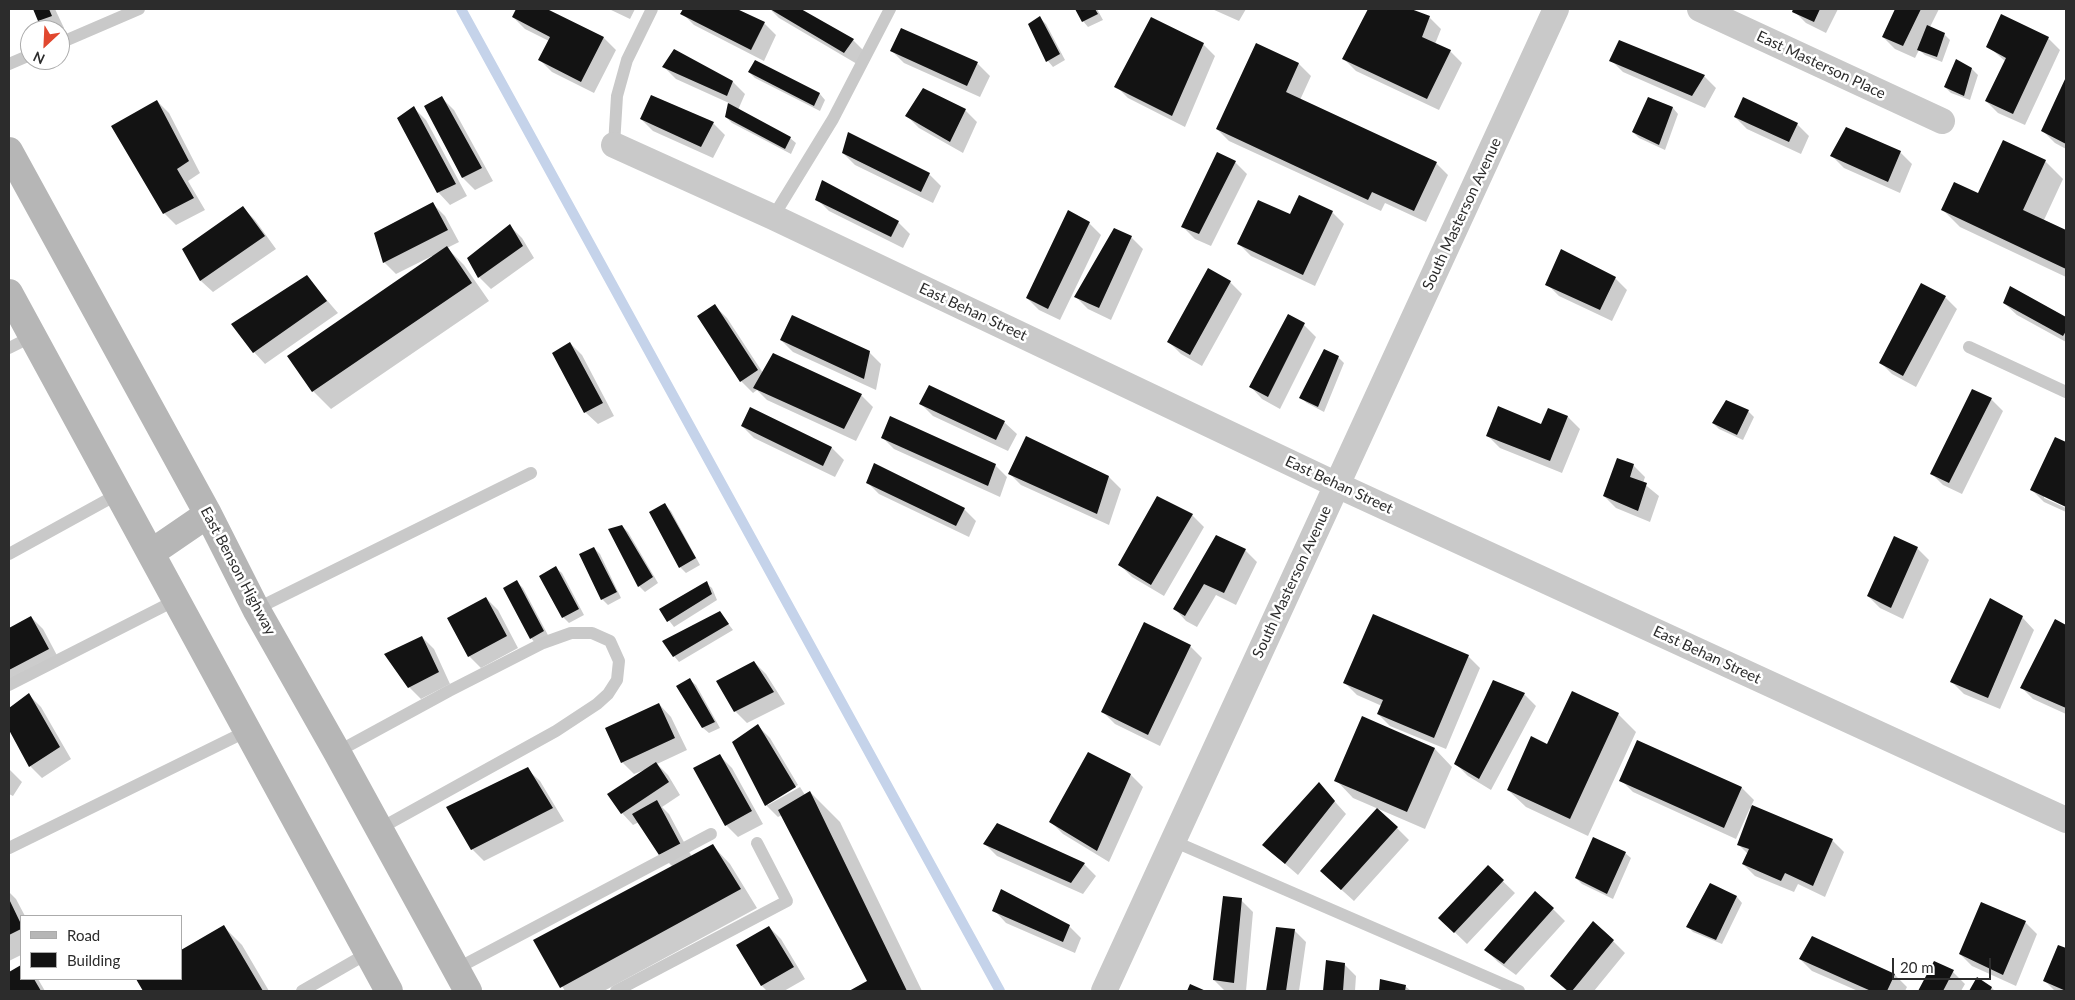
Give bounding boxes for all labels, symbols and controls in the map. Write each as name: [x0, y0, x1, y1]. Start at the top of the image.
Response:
north arrow: [20, 20, 70, 70]
street label: East Masterson Place: [1754, 27, 1888, 103]
text: N: [30, 48, 47, 68]
street label: South Masterson Avenue: [1419, 135, 1505, 293]
street label: East Behan Street: [916, 279, 1030, 345]
street label: East Behan Street: [1282, 452, 1396, 518]
street label: South Masterson Avenue: [1249, 503, 1335, 661]
street label: East Benson Highway: [197, 504, 279, 638]
street label: East Behan Street: [1650, 622, 1764, 688]
legend: [20, 915, 182, 980]
text: Road: [67, 926, 100, 944]
scale bar: [1895, 948, 1994, 980]
text: Building: [67, 951, 120, 969]
text: 20 m: [1900, 958, 1934, 976]

